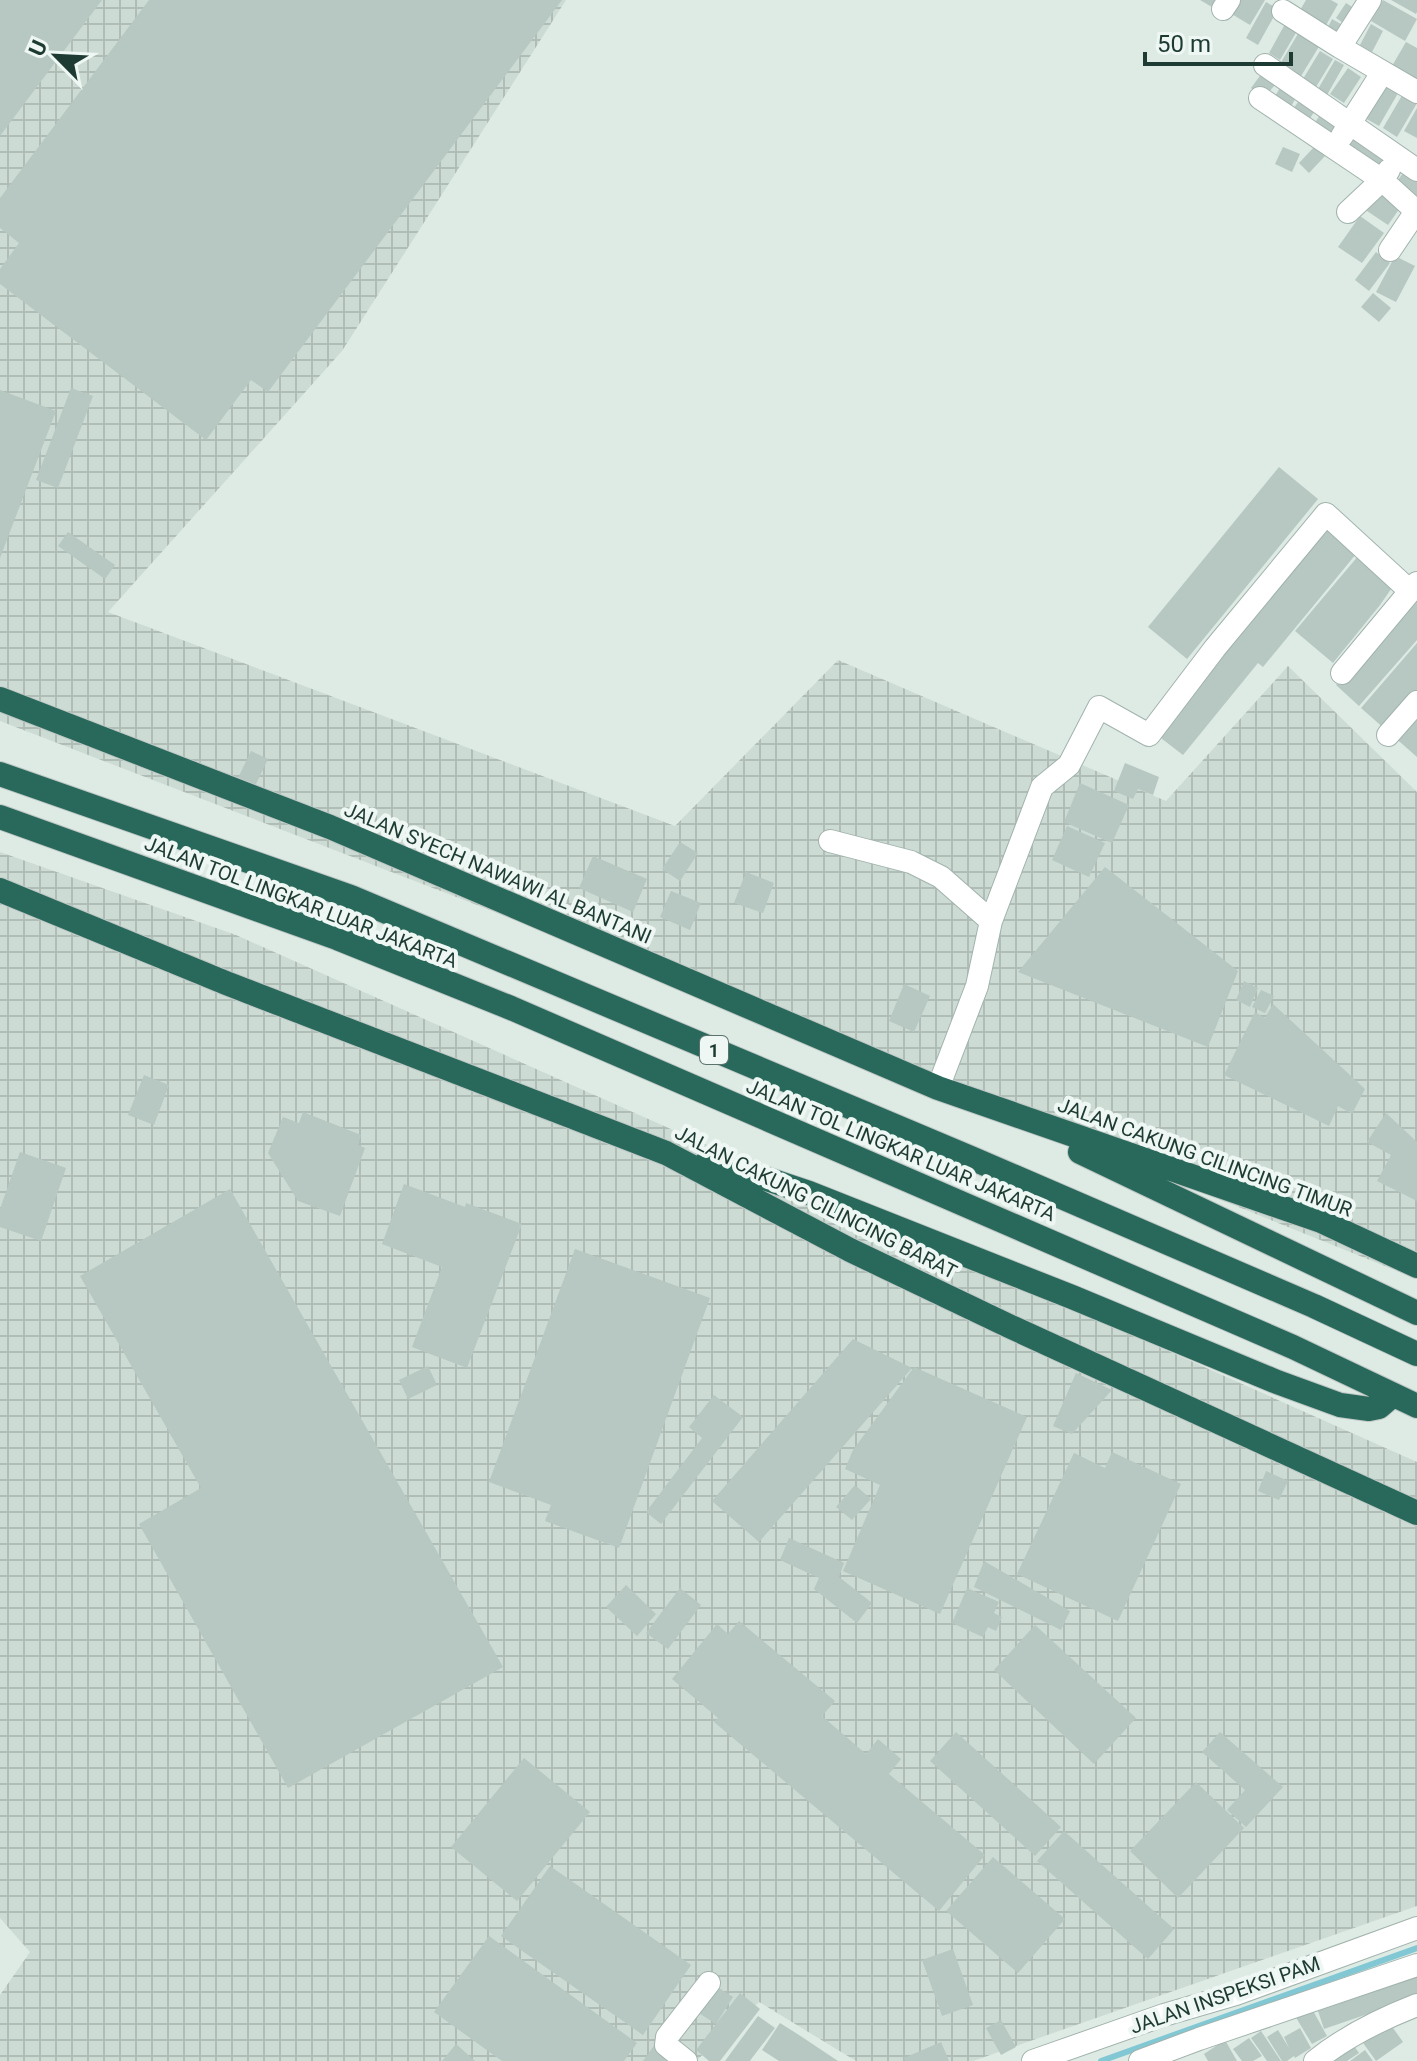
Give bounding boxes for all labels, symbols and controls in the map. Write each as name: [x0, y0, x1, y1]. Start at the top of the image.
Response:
north arrow: [16, 16, 96, 96]
scale bar: [1145, 16, 1291, 66]
text: 50 m: [1157, 30, 1211, 58]
text: U: [24, 36, 53, 60]
street label: JALAN SYECH NAWAWI AL BANTANI: [341, 797, 655, 949]
street label: JALAN TOL LINGKAR LUAR JAKARTA: [141, 831, 461, 973]
road number: 1: [700, 1036, 728, 1064]
street label: JALAN TOL LINGKAR LUAR JAKARTA: [743, 1074, 1059, 1226]
street label: JALAN CAKUNG CILINCING TIMUR: [1055, 1092, 1355, 1222]
street label: JALAN CAKUNG CILINCING BARAT: [671, 1120, 961, 1284]
street label: JALAN INSPEKSI PAM: [1127, 1951, 1323, 2039]

